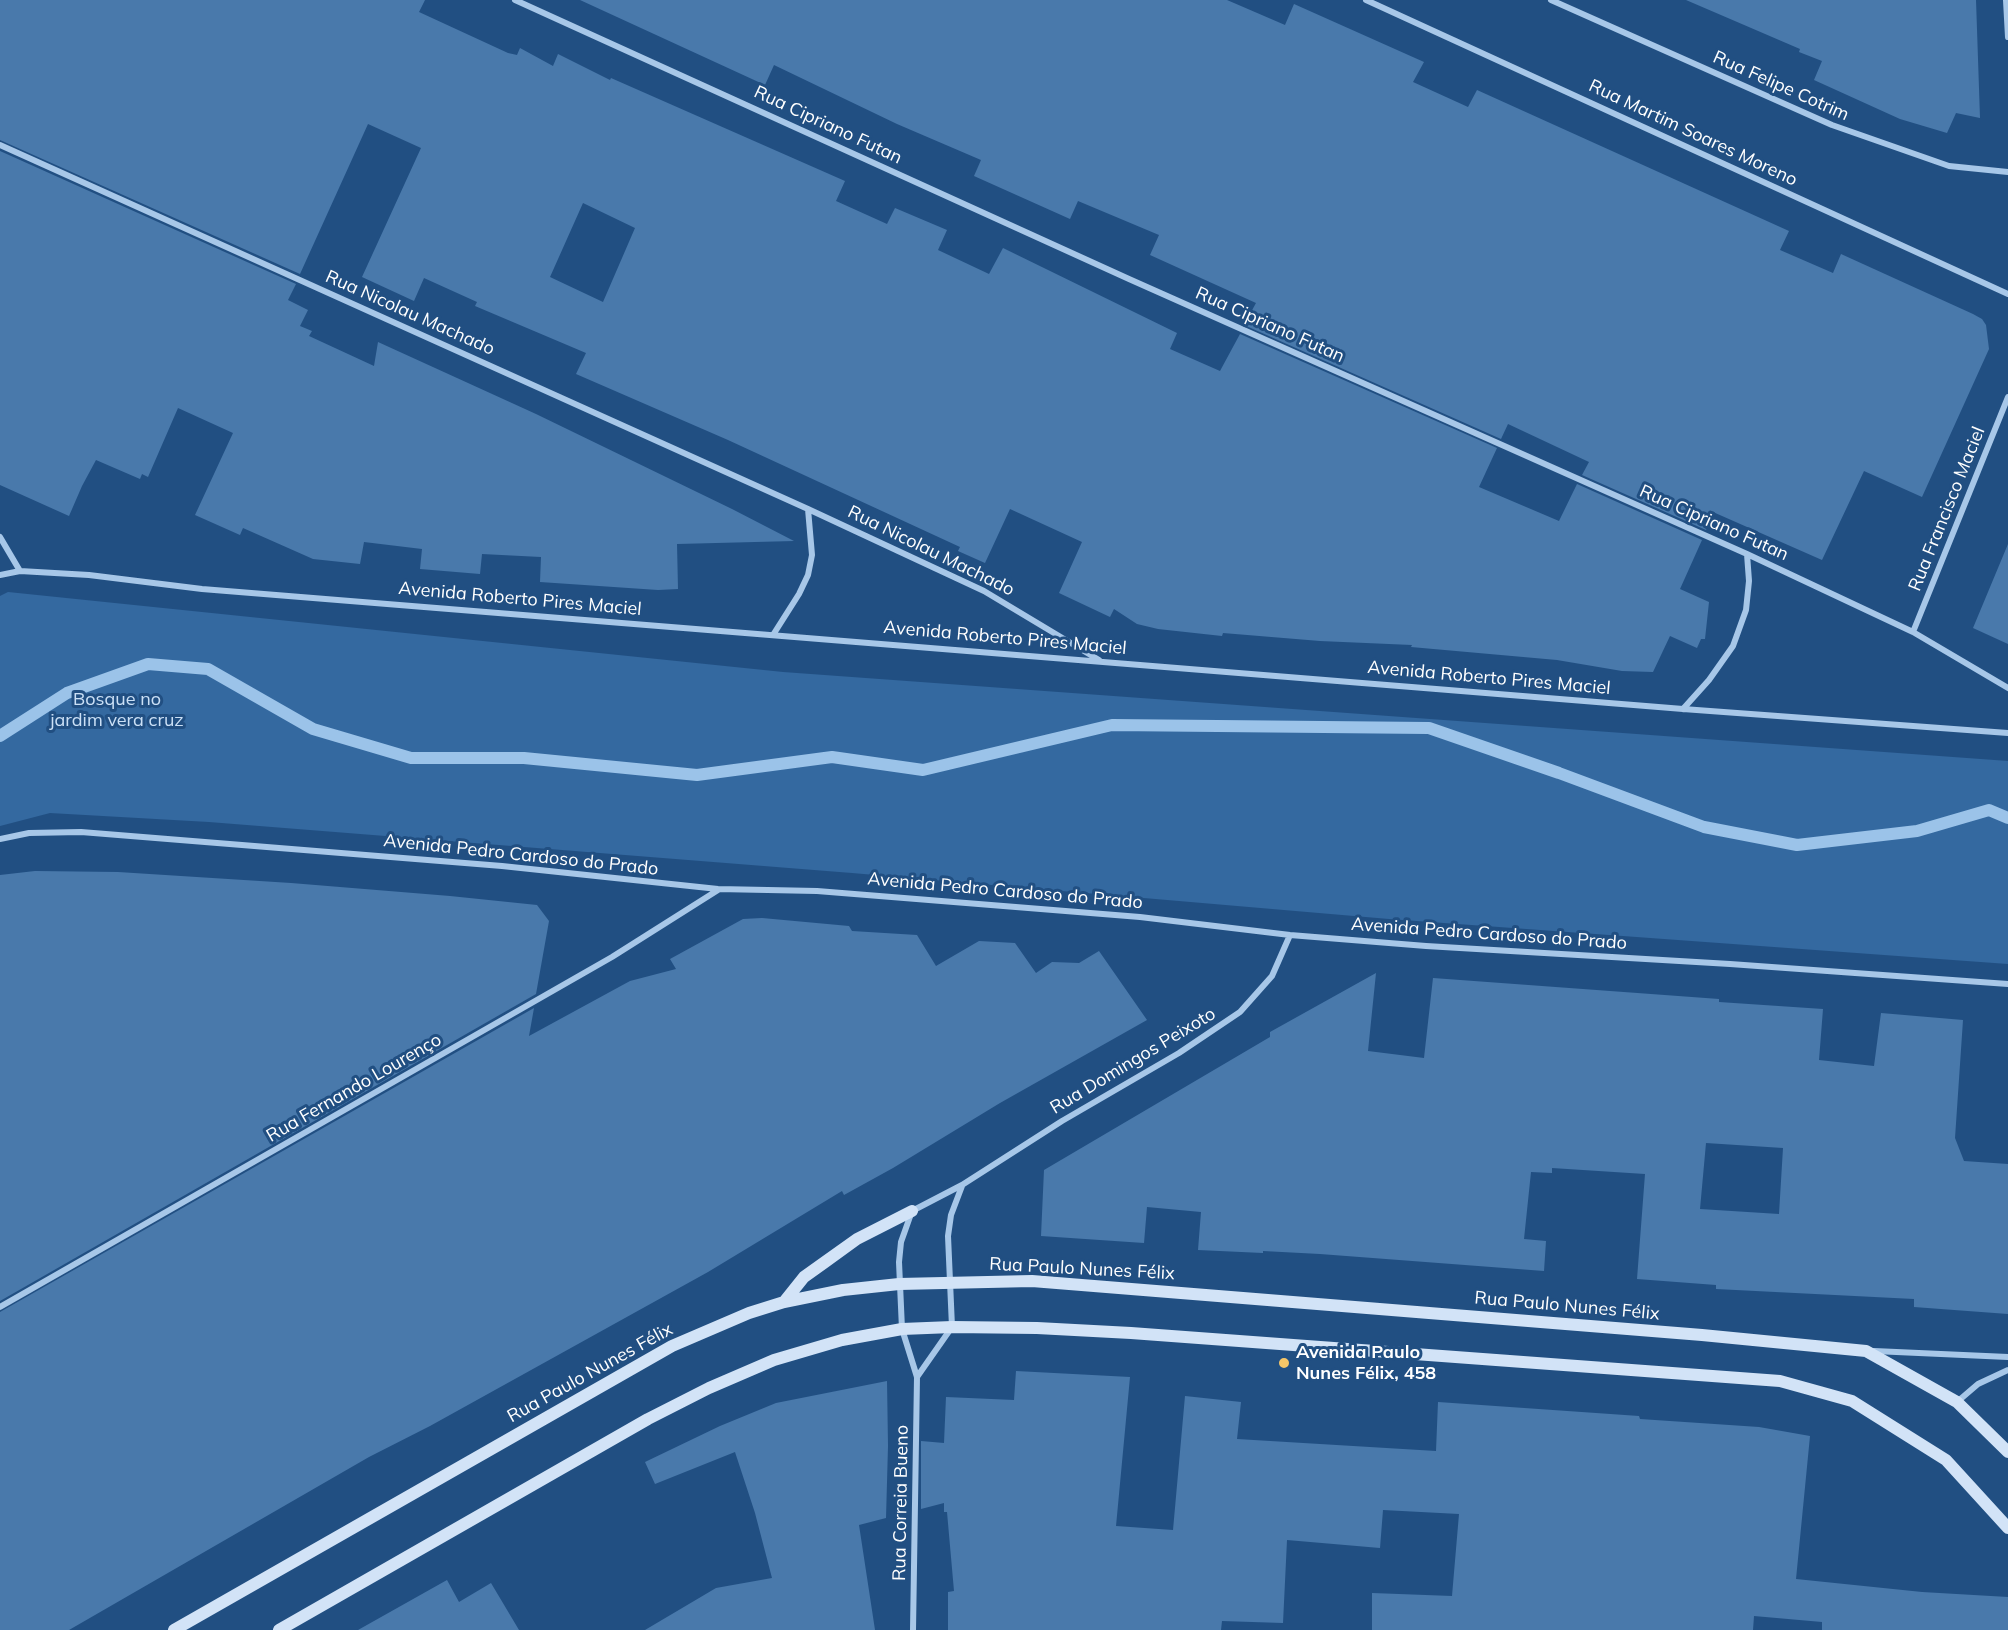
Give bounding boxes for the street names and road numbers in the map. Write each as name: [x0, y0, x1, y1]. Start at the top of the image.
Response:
street label: Rua Felipe Cotrim: [1710, 46, 1852, 126]
street label: Rua Martim Soares Moreno: [1585, 75, 1801, 191]
street label: Rua Cipriano Futan: [751, 81, 905, 169]
street label: Rua Nicolau Machado: [322, 266, 498, 360]
street label: Rua Cipriano Futan: [1192, 282, 1348, 368]
street label: Rua Francisco Maciel: [1904, 424, 1990, 594]
street label: Rua Cipriano Futan: [1636, 480, 1792, 566]
street label: Rua Nicolau Machado: [844, 501, 1018, 601]
street label: Avenida Roberto Pires Maciel: [398, 578, 642, 620]
street label: Avenida Roberto Pires Maciel: [883, 617, 1127, 659]
street label: Avenida Roberto Pires Maciel: [1367, 657, 1611, 699]
street label: Avenida Pedro Cardoso do Prado: [382, 830, 660, 880]
street label: Avenida Pedro Cardoso do Prado: [866, 868, 1144, 914]
street label: Avenida Pedro Cardoso do Prado: [1350, 914, 1628, 954]
street label: Rua Domingos Peixoto: [1046, 1003, 1220, 1119]
street label: Rua Fernando Lourenço: [263, 1029, 445, 1147]
street label: Rua Paulo Nunes Félix: [989, 1253, 1175, 1285]
street label: Rua Paulo Nunes Félix: [1474, 1287, 1660, 1325]
street label: Rua Paulo Nunes Félix: [504, 1319, 676, 1427]
street label: Rua Correia Bueno: [889, 1425, 913, 1581]

